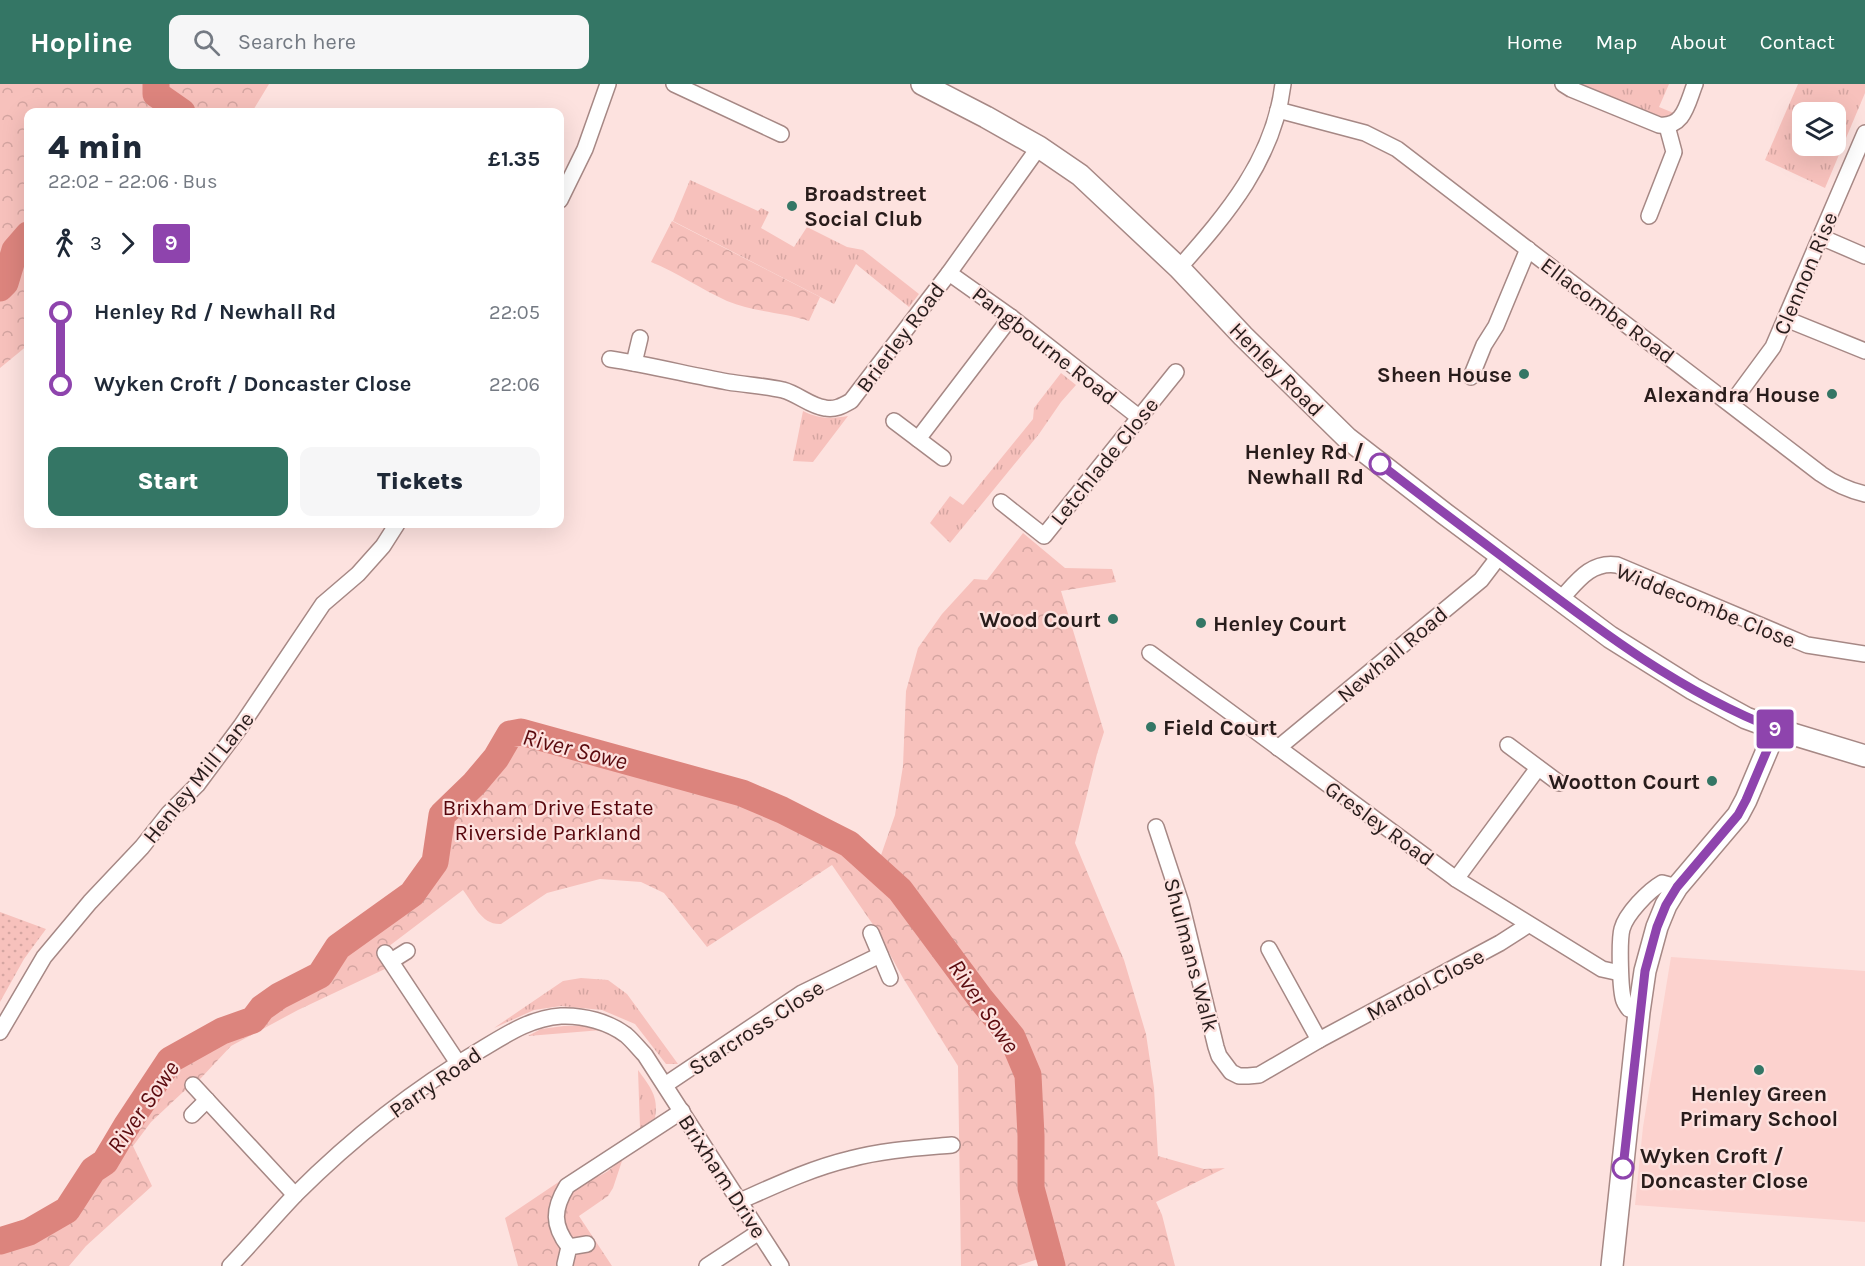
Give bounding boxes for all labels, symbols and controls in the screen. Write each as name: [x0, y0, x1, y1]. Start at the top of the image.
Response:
search box: [169, 15, 589, 69]
text: Hopline: [30, 26, 133, 59]
icon: search: [190, 26, 223, 59]
text: Search here: [238, 29, 356, 55]
text: Home: [1507, 30, 1563, 54]
text: Map: [1596, 30, 1637, 54]
text: About: [1670, 30, 1727, 54]
text: Contact: [1760, 30, 1835, 54]
map controls: [1792, 102, 1846, 156]
button: layers: [1792, 102, 1846, 156]
text: 4 min: [48, 128, 143, 166]
text: £1.35: [488, 146, 540, 172]
text: 22:02 – 22:06 · Bus: [48, 170, 217, 193]
place label: Broadstreet Social Club: [804, 181, 927, 232]
marker: Broadstreet Social Club: [785, 199, 799, 213]
street label: Clennon Rise: [1768, 208, 1843, 339]
icon: walk: [48, 227, 81, 260]
icon: forward: [111, 227, 144, 260]
text: 9: [165, 231, 178, 255]
text: 3: [90, 232, 102, 255]
street label: Ellacombe Road: [1535, 252, 1679, 370]
street label: Brierley Road: [851, 277, 951, 398]
street label: Pangbourne Road: [967, 281, 1122, 410]
text: Henley Rd / Newhall Rd: [94, 299, 336, 325]
text: 22:05: [489, 301, 540, 324]
street label: Henley Road: [1224, 317, 1329, 422]
place label: Sheen House: [1377, 362, 1512, 388]
marker: Sheen House: [1517, 367, 1531, 381]
text: Wyken Croft / Doncaster Close: [94, 371, 411, 397]
text: 22:06: [489, 373, 540, 396]
place label: Alexandra House: [1644, 382, 1820, 408]
marker: Alexandra House: [1825, 387, 1839, 401]
street label: Letchlade Close: [1045, 393, 1164, 531]
place label: Henley Rd / Newhall Rd: [1245, 439, 1364, 490]
button: Start: [48, 447, 288, 516]
button: Tickets: [300, 447, 540, 516]
marker: Henley Rd / Newhall Rd: [1369, 453, 1391, 475]
street label: Widdecombe Close: [1612, 558, 1799, 654]
street label: Newhall Road: [1332, 601, 1453, 708]
place label: Wood Court: [980, 607, 1101, 633]
place label: Henley Court: [1213, 611, 1347, 637]
marker: Wood Court: [1106, 612, 1120, 626]
marker: Henley Court: [1194, 616, 1208, 630]
street label: Henley Mill Lane: [138, 707, 260, 849]
line badge: 9: [1756, 710, 1794, 748]
place label: Field Court: [1163, 715, 1277, 741]
text: 9: [1769, 717, 1781, 741]
marker: Field Court: [1144, 720, 1158, 734]
water label: River Sowe: [520, 723, 630, 775]
place label: Wootton Court: [1549, 769, 1700, 795]
marker: Wootton Court: [1705, 774, 1719, 788]
street label: Gresley Road: [1320, 776, 1439, 872]
park label: Brixham Drive Estate Riverside Parkland: [442, 795, 654, 846]
street label: Shulmans Walk: [1158, 875, 1224, 1035]
street label: Mardol Close: [1362, 943, 1489, 1027]
water label: River Sowe: [943, 954, 1025, 1058]
street label: Starcross Close: [684, 974, 829, 1081]
street label: Parry Road: [385, 1042, 487, 1124]
water label: River Sowe: [101, 1055, 185, 1159]
marker: Henley Green Primary School: [1752, 1063, 1766, 1077]
place label: Henley Green Primary School: [1680, 1081, 1838, 1132]
street label: Brixham Drive: [673, 1110, 772, 1243]
place label: Wyken Croft / Doncaster Close: [1640, 1143, 1808, 1194]
marker: Wyken Croft / Doncaster Close: [1612, 1157, 1634, 1179]

